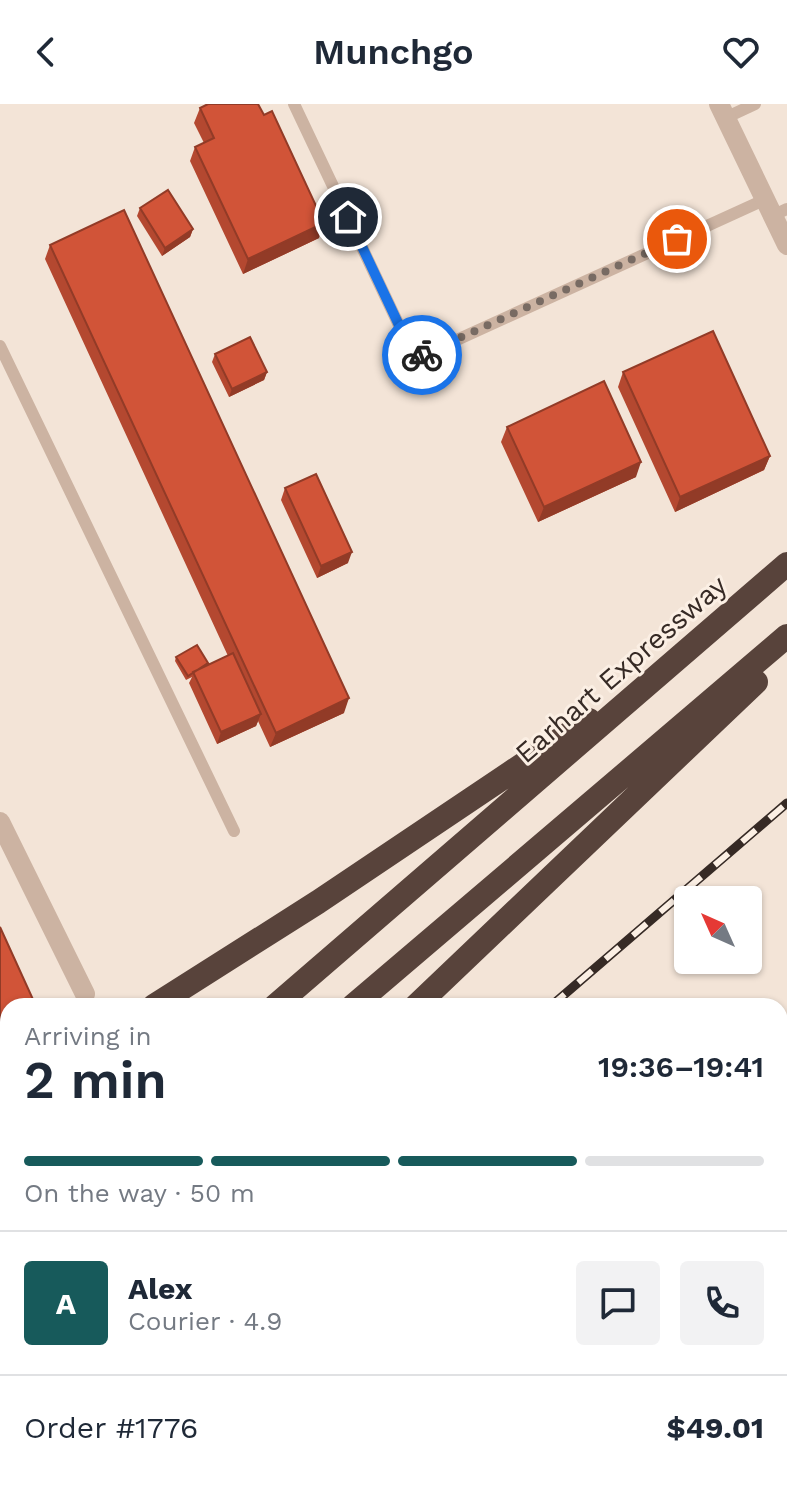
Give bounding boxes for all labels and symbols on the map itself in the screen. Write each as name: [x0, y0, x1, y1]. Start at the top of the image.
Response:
pin: [314, 183, 382, 251]
pin: [643, 205, 711, 273]
courier: [382, 315, 462, 395]
street label: Earhart Expressway: [509, 568, 734, 770]
north arrow: [674, 886, 762, 974]

